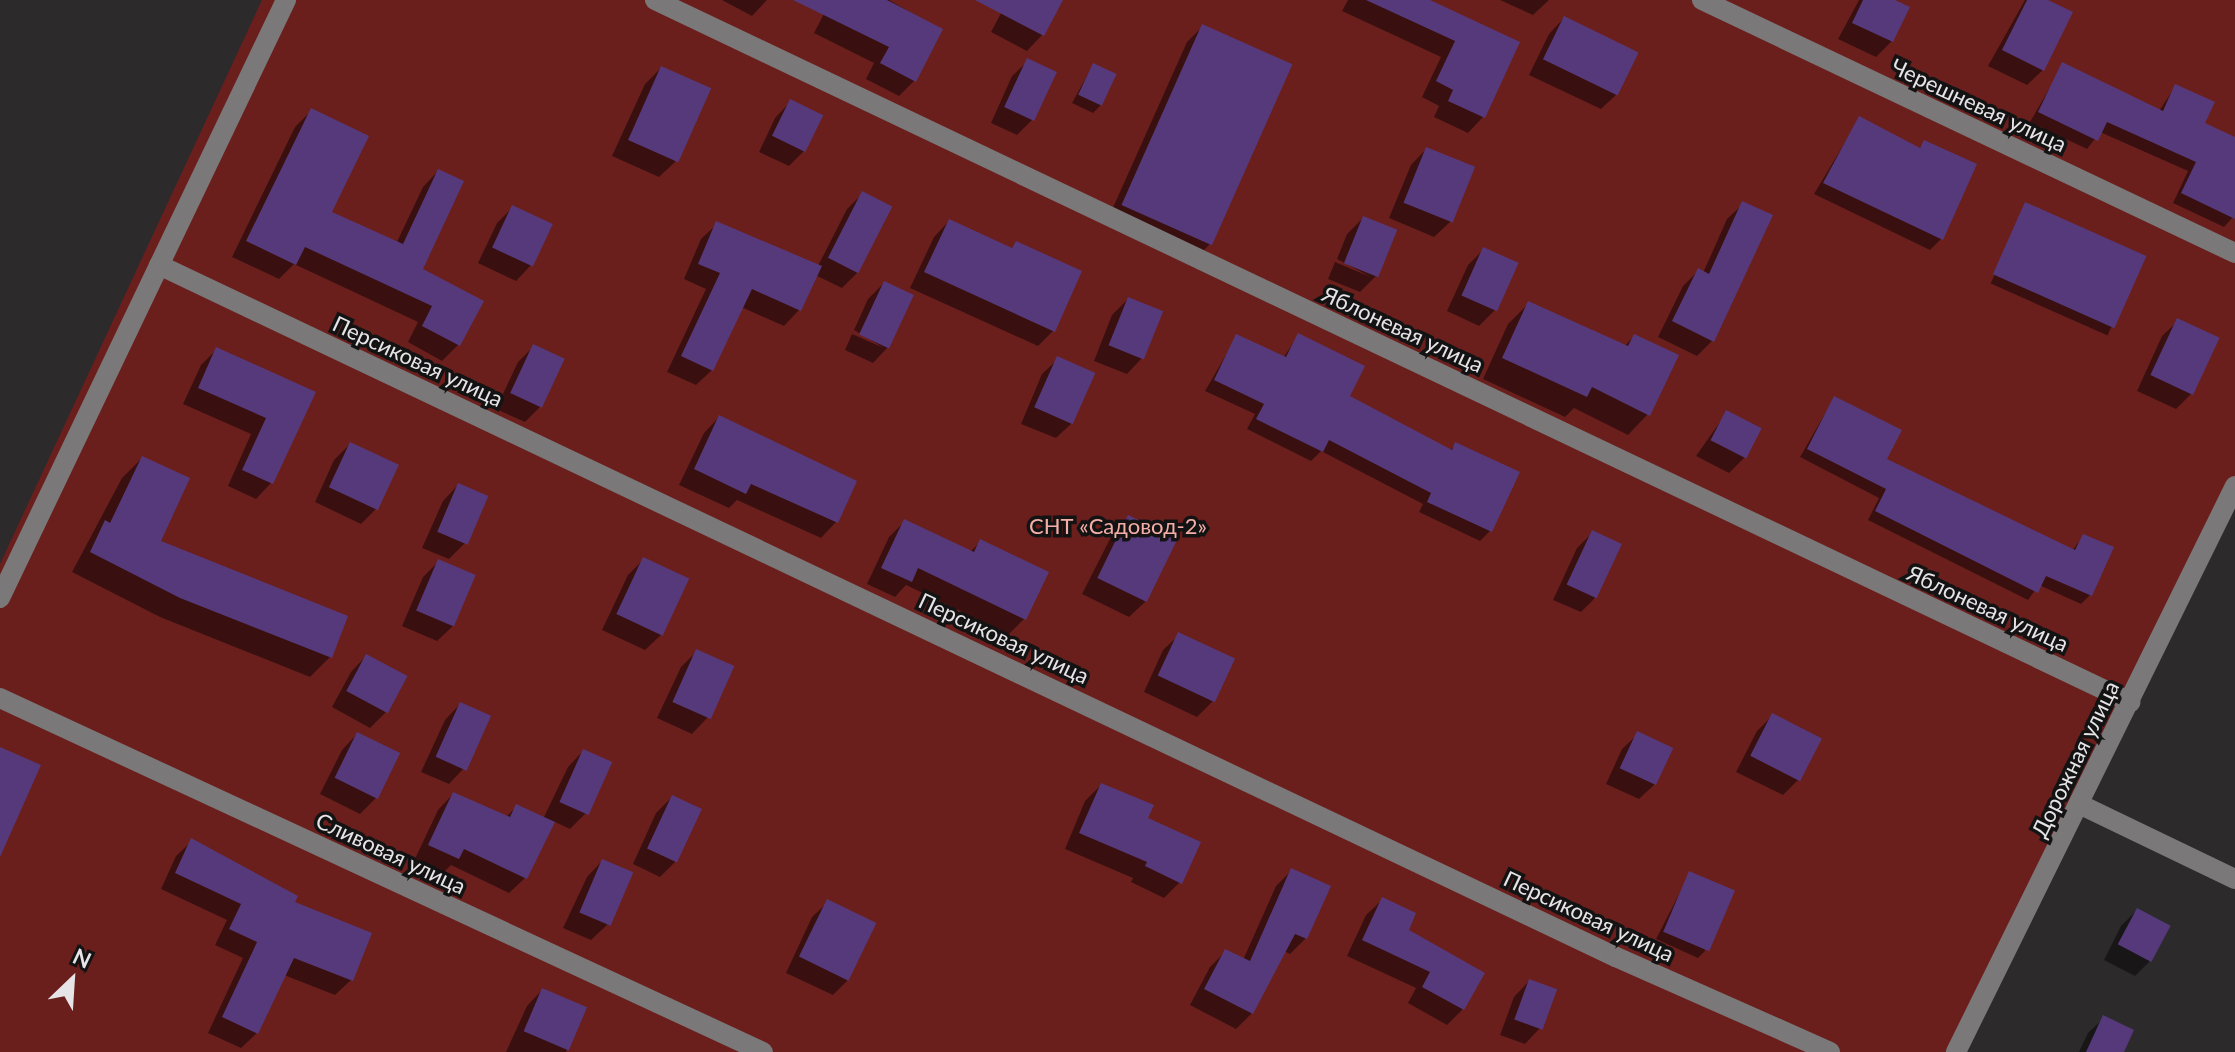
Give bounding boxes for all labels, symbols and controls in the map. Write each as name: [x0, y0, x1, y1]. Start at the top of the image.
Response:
street label: Черешневая улица: [1887, 53, 2071, 157]
street label: Яблоневая улица: [1318, 280, 1488, 378]
street label: Персиковая улица: [329, 310, 507, 412]
park label: СНТ «Садовод-2»: [1029, 513, 1207, 539]
street label: Яблоневая улица: [1903, 559, 2073, 657]
street label: Персиковая улица: [915, 587, 1093, 689]
street label: Дорожная улица: [2026, 677, 2124, 841]
street label: Сливовая улица: [312, 807, 470, 899]
street label: Персиковая улица: [1500, 865, 1678, 967]
north arrow: [32, 940, 112, 1020]
text: N: [69, 942, 96, 974]

